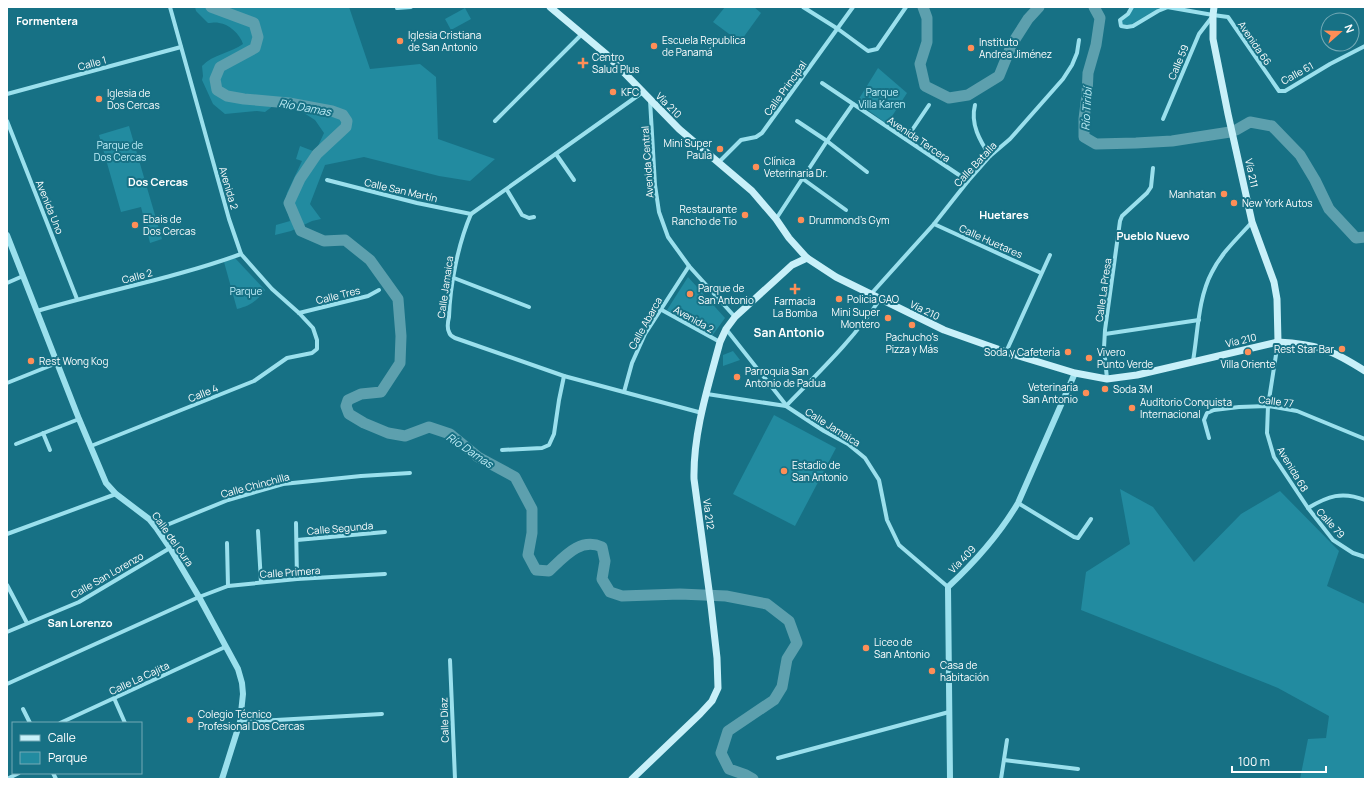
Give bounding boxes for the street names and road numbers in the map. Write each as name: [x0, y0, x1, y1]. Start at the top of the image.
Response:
street label: Avenida 66: [1235, 18, 1275, 68]
street label: Calle 59: [1164, 42, 1192, 82]
street label: Calle 1: [76, 52, 108, 74]
street label: Calle Principal: [760, 58, 810, 118]
street label: Calle 61: [1278, 58, 1316, 88]
street label: Vía 210: [653, 89, 685, 121]
street label: Avenida Tercera: [885, 113, 953, 165]
street label: Avenida Central: [637, 125, 657, 199]
street label: Calle Batalla: [951, 138, 999, 190]
street label: Vía 211: [1242, 157, 1262, 189]
street label: Avenida 2: [216, 165, 242, 211]
street label: Calle San Martín: [363, 175, 439, 205]
street label: Avenida Uno: [33, 178, 67, 236]
street label: Calle Huetares: [957, 221, 1025, 261]
street label: Calle Jamaica: [434, 255, 456, 319]
street label: Calle La Presa: [1092, 257, 1114, 323]
street label: Calle 2: [120, 265, 154, 287]
street label: Calle Tres: [314, 283, 362, 307]
street label: Calle Abarca: [625, 294, 665, 352]
street label: Vía 210: [908, 297, 942, 323]
street label: Avenida 2: [671, 302, 717, 336]
street label: Vía 210: [1224, 330, 1258, 350]
street label: Calle 4: [186, 381, 220, 405]
street label: Calle 77: [1258, 392, 1294, 410]
street label: Calle Jamaica: [803, 404, 863, 450]
street label: Avenida 68: [1274, 444, 1312, 494]
street label: Calle Chinchilla: [219, 469, 291, 501]
street label: Vía 212: [700, 498, 718, 531]
street label: Calle 79: [1314, 505, 1348, 541]
street label: Calle del Cura: [149, 509, 197, 569]
street label: Calle Segunda: [306, 518, 374, 538]
street label: Vía 409: [945, 542, 979, 576]
street label: Calle San Lorenzo: [68, 548, 146, 602]
street label: Calle Primera: [259, 563, 321, 581]
street label: Calle La Cajita: [107, 658, 171, 698]
street label: Calle Díaz: [436, 697, 452, 743]

